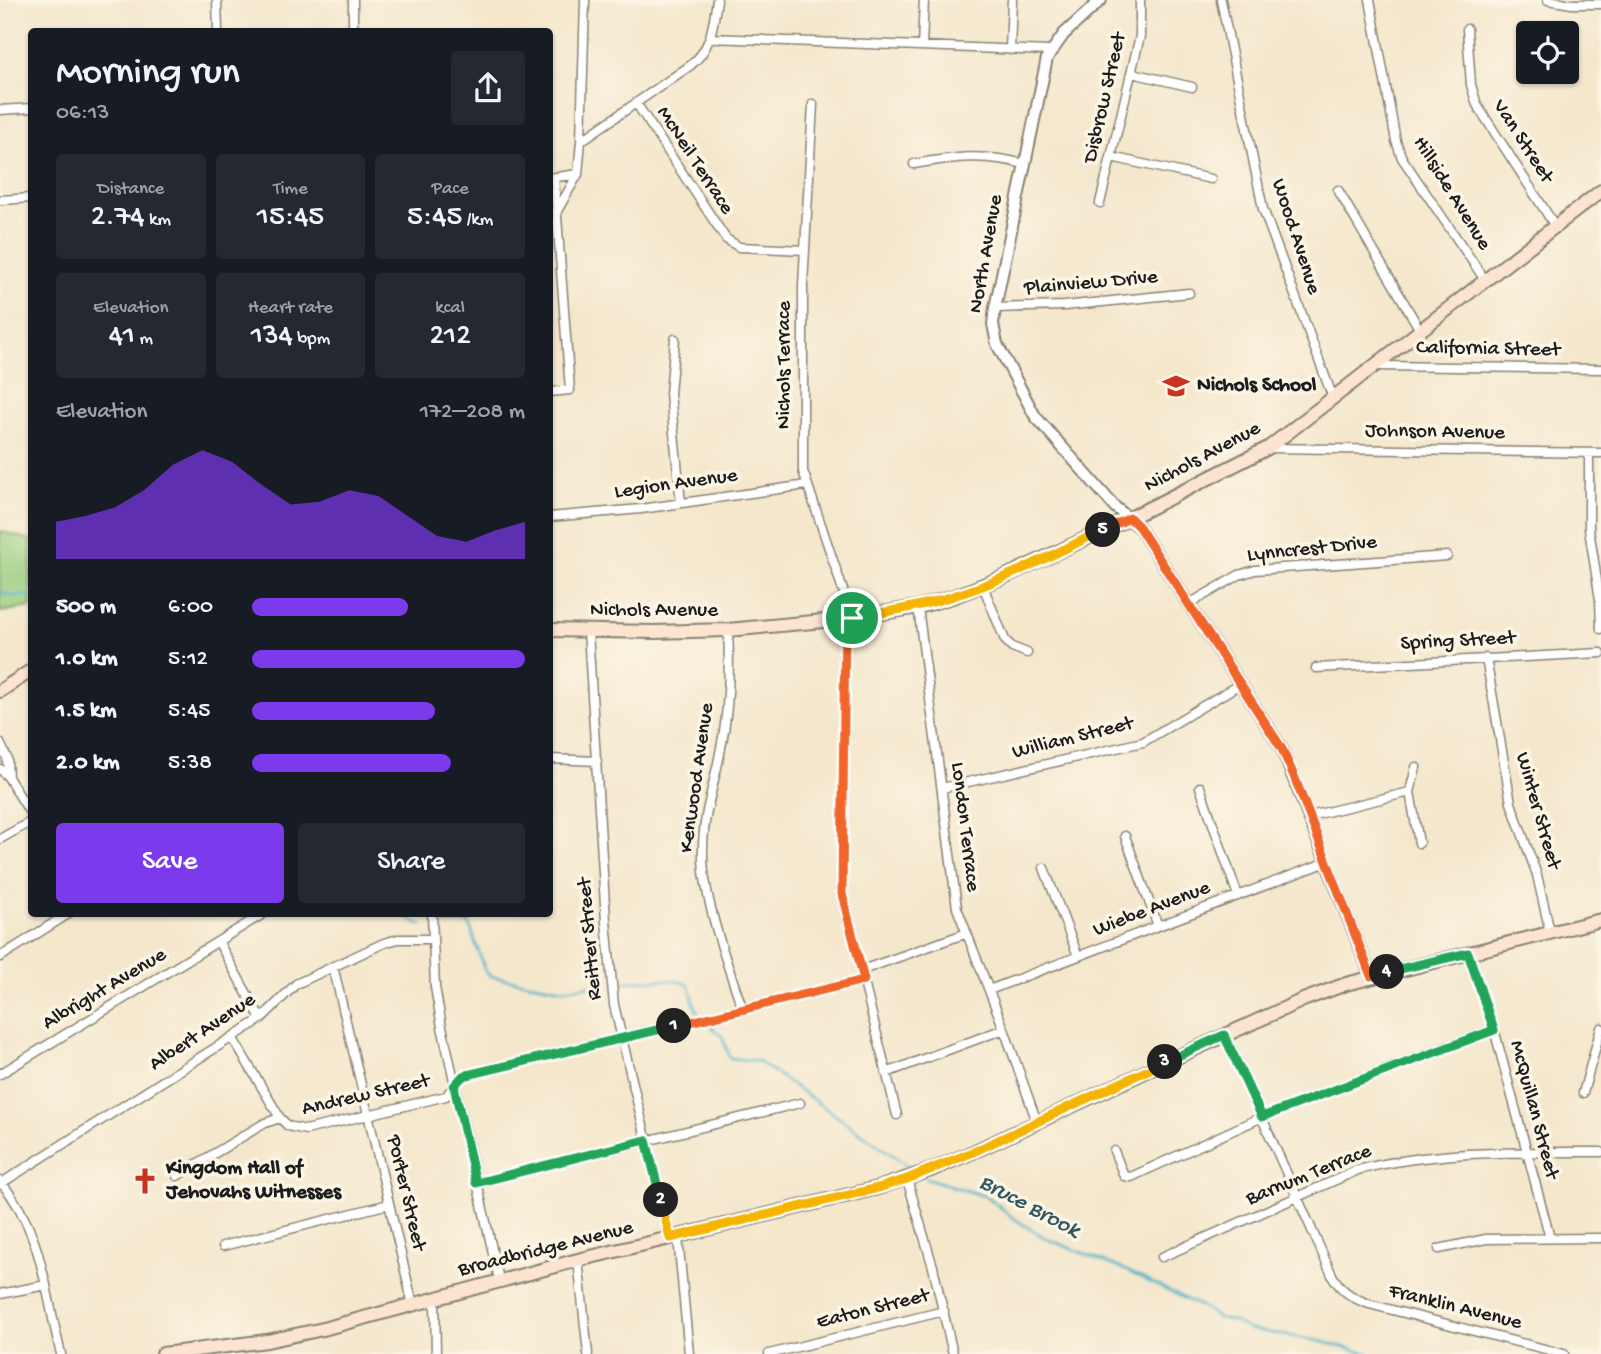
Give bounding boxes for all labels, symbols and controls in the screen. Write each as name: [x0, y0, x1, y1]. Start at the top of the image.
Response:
map controls: [1516, 21, 1579, 84]
button: locate: [1516, 21, 1579, 84]
street label: Disbrow Street: [1078, 28, 1134, 167]
button: share: [451, 51, 525, 125]
text: Morning run: [56, 52, 240, 96]
street label: Van Street: [1485, 95, 1559, 190]
text: 06:13: [56, 100, 109, 127]
street label: McNeil Terrace: [650, 102, 739, 221]
street label: Hillside Avenue: [1406, 133, 1496, 256]
street label: Wood Avenue: [1265, 176, 1326, 299]
text: Distance: [97, 178, 164, 201]
text: Time: [273, 178, 308, 201]
text: Pace: [432, 178, 469, 201]
street label: North Avenue: [964, 192, 1010, 315]
text: 2.74: [91, 201, 145, 236]
text: 15:45: [257, 201, 324, 236]
text: 5:45: [407, 201, 462, 236]
text: km: [145, 209, 171, 232]
text: /km: [462, 209, 493, 232]
street label: Plainview Drive: [1022, 266, 1160, 302]
text: Elevation: [93, 297, 169, 320]
text: Heart rate: [248, 297, 333, 320]
text: kcal: [435, 297, 465, 320]
street label: Nichols Terrace: [773, 300, 798, 429]
text: 41: [109, 320, 135, 355]
text: 134: [251, 320, 293, 355]
text: 212: [429, 320, 471, 355]
text: m: [135, 328, 153, 351]
text: bpm: [293, 328, 330, 351]
street label: California Street: [1416, 336, 1563, 364]
school or university icon: Nichols School: [1161, 371, 1191, 401]
place label: Nichols School: [1197, 374, 1317, 399]
text: Elevation: [56, 399, 147, 426]
text: 172–208 m: [420, 399, 525, 426]
street label: Nichols Avenue: [1141, 416, 1266, 499]
street label: Johnson Avenue: [1365, 419, 1506, 447]
street label: Legion Avenue: [613, 464, 740, 506]
pin: 5: [1086, 512, 1120, 548]
text: 5: [1098, 518, 1108, 541]
street label: Lynncrest Drive: [1246, 531, 1379, 569]
pin: [822, 588, 882, 648]
text: 500 m: [56, 594, 116, 621]
text: 6:00: [168, 594, 213, 621]
street label: Nichols Avenue: [590, 599, 719, 624]
icon: arrive: [833, 599, 871, 637]
street label: Spring Street: [1400, 626, 1518, 657]
text: 1.0 km: [56, 646, 118, 673]
text: 5:12: [168, 646, 208, 673]
text: 1.5 km: [56, 698, 117, 725]
text: 5:45: [168, 698, 210, 725]
street label: Kenwood Avenue: [675, 700, 721, 854]
street label: William Street: [1010, 711, 1138, 766]
text: 2.0 km: [56, 750, 120, 777]
text: 5:38: [168, 750, 212, 777]
street label: Winter Street: [1508, 750, 1566, 875]
street label: London Terrace: [944, 761, 984, 894]
button: Save: [56, 823, 284, 903]
button: Share: [298, 823, 525, 903]
street label: Reitter Street: [573, 874, 609, 1001]
street label: Wiebe Avenue: [1090, 876, 1215, 944]
street label: Albright Avenue: [39, 943, 172, 1037]
pin: 4: [1370, 954, 1404, 990]
text: 4: [1382, 960, 1391, 983]
street label: Albert Avenue: [145, 988, 262, 1078]
pin: 1: [656, 1009, 692, 1044]
text: 1: [670, 1014, 677, 1037]
street label: McQuillan Street: [1503, 1038, 1564, 1184]
pin: 3: [1148, 1044, 1182, 1080]
text: 3: [1160, 1050, 1169, 1073]
street label: Andrew Street: [300, 1069, 435, 1123]
street label: Porter Street: [379, 1132, 431, 1256]
street label: Barnum Terrace: [1242, 1139, 1376, 1213]
place label: Kingdom Hall of Jehovahs Witnesses: [165, 1157, 342, 1206]
church icon: Kingdom Hall of Jehovahs Witnesses: [130, 1166, 160, 1196]
water label: Bruce Brook: [974, 1169, 1086, 1246]
pin: 2: [644, 1182, 678, 1218]
text: 2: [656, 1188, 665, 1211]
street label: Broadbridge Avenue: [455, 1216, 637, 1284]
street label: Franklin Avenue: [1385, 1279, 1525, 1337]
street label: Eaton Street: [814, 1283, 934, 1336]

